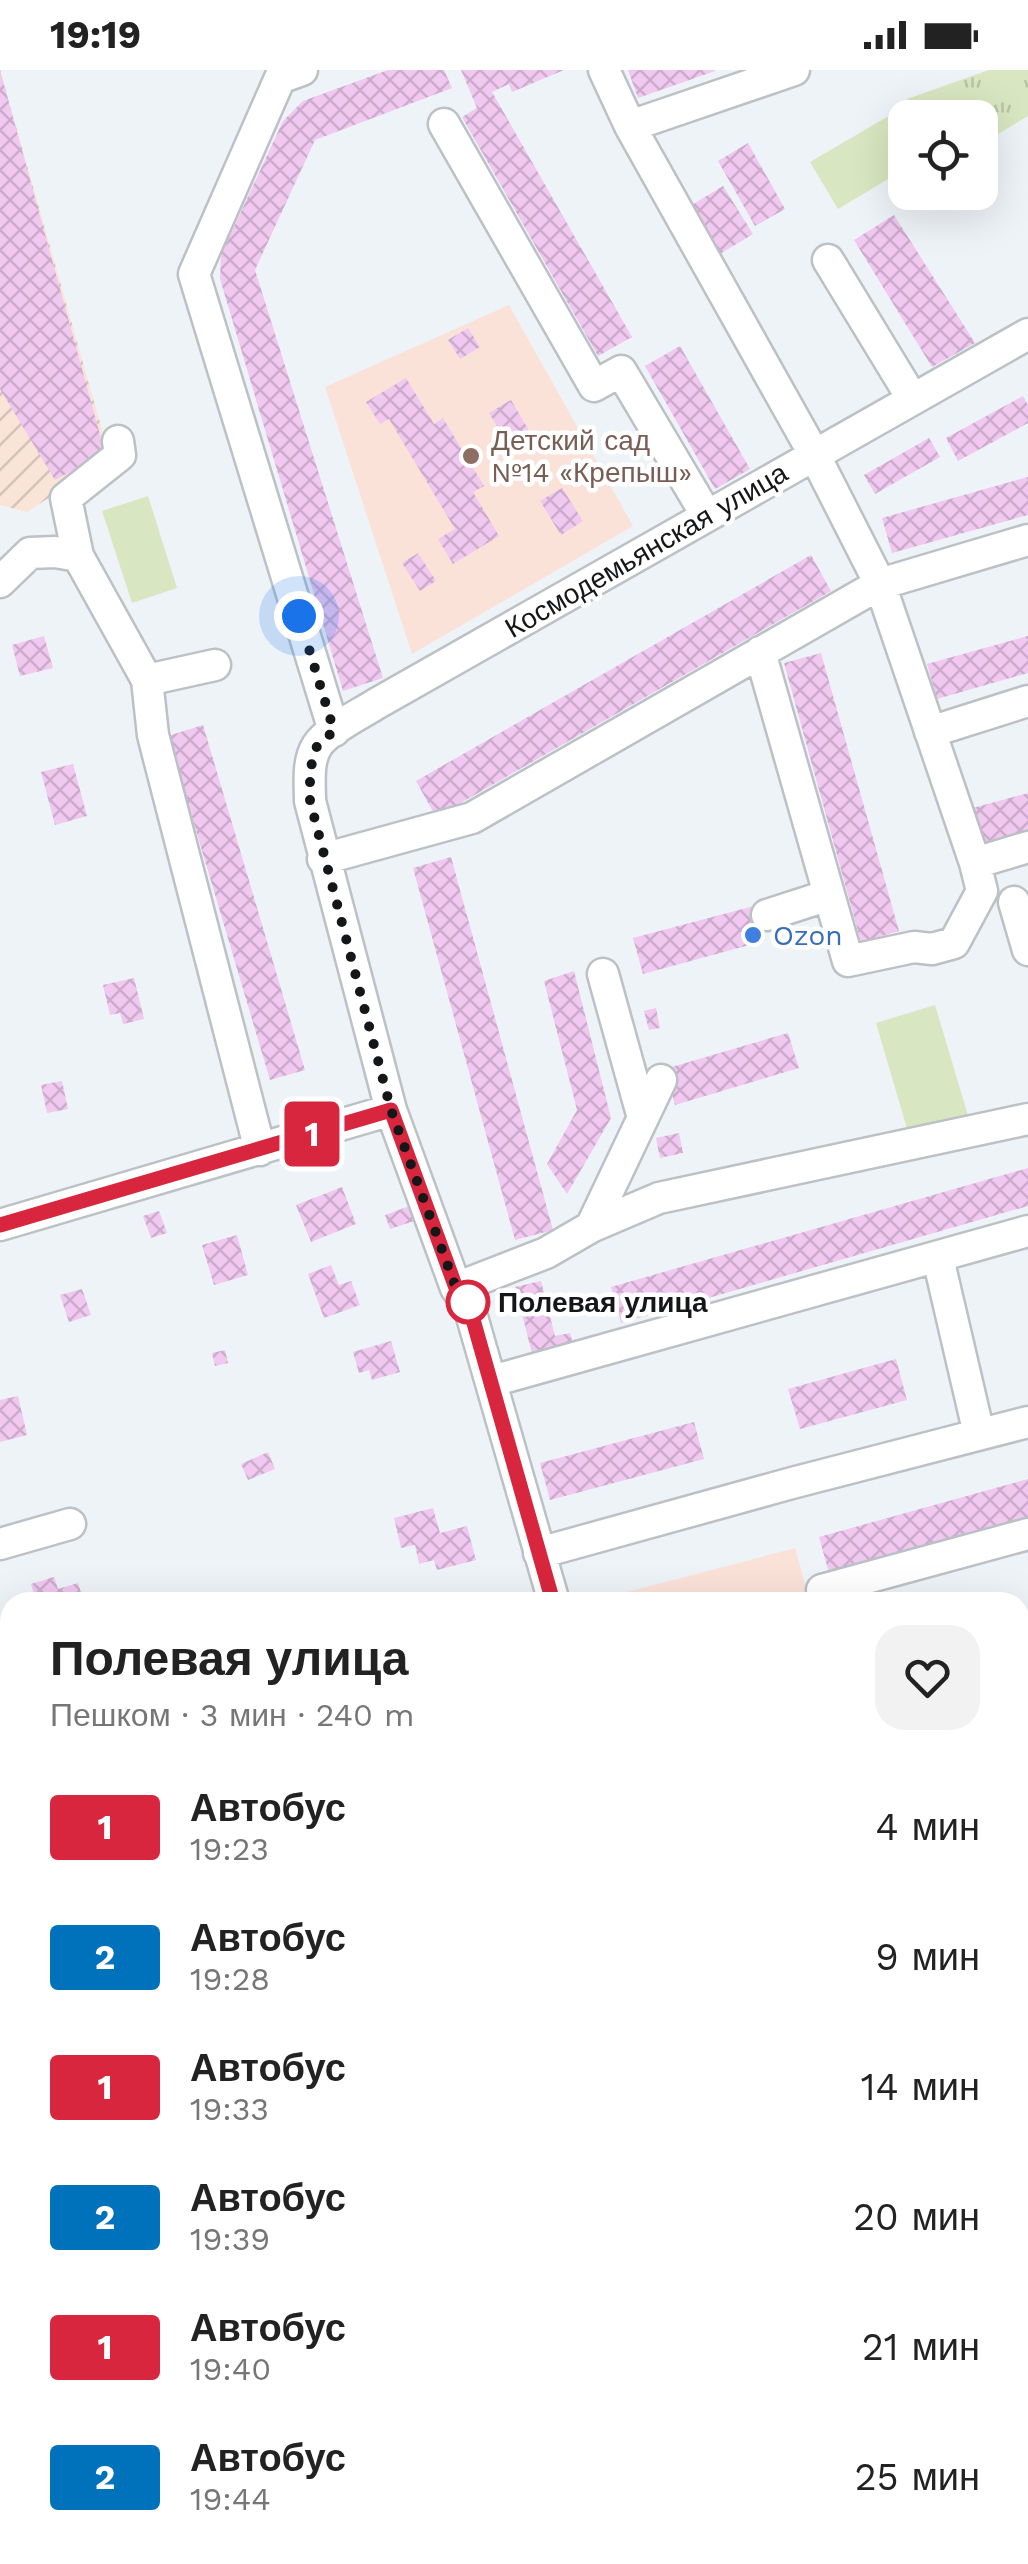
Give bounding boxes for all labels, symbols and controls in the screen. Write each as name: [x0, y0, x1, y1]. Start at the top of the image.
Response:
text: 19:19: [50, 13, 141, 57]
map controls: [888, 100, 998, 210]
button: locate: [888, 100, 998, 210]
place label: Детский сад №14 «Крепыш»: [491, 424, 692, 489]
marker: Детский сад №14 «Крепыш»: [460, 445, 482, 467]
street label: Космодемьянская улица: [499, 456, 794, 645]
your location: [274, 591, 324, 641]
place label: Ozon: [773, 919, 843, 952]
marker: Ozon: [742, 924, 764, 946]
line badge: 1: [280, 1102, 344, 1166]
text: 1: [304, 1113, 320, 1155]
marker: Полевая улица: [447, 1281, 489, 1323]
place label: Полевая улица: [498, 1286, 708, 1319]
button: heart: [875, 1625, 980, 1730]
text: Полевая улица: [50, 1630, 408, 1687]
text: Пешком · 3 мин · 240 m: [50, 1696, 414, 1734]
text: Автобус: [190, 1786, 346, 1830]
text: 4 мин: [875, 1805, 980, 1849]
text: 1: [97, 1806, 113, 1848]
text: 19:23: [190, 1830, 269, 1868]
text: Автобус: [190, 1916, 346, 1960]
text: 9 мин: [875, 1935, 980, 1979]
text: 2: [95, 1936, 115, 1978]
text: 19:28: [190, 1960, 270, 1998]
text: Автобус: [190, 2046, 346, 2090]
text: 14 мин: [861, 2065, 980, 2109]
text: 1: [97, 2066, 113, 2108]
text: 19:33: [190, 2090, 269, 2128]
text: Автобус: [190, 2176, 346, 2220]
text: 20 мин: [853, 2195, 980, 2239]
text: 2: [95, 2196, 115, 2238]
text: 19:39: [190, 2220, 270, 2258]
text: Автобус: [190, 2306, 346, 2350]
text: 21 мин: [862, 2325, 980, 2369]
text: 1: [97, 2326, 113, 2368]
text: 19:40: [190, 2350, 271, 2388]
text: Автобус: [190, 2436, 346, 2480]
text: 25 мин: [854, 2455, 980, 2499]
text: 2: [95, 2456, 115, 2498]
text: 19:44: [190, 2480, 271, 2518]

